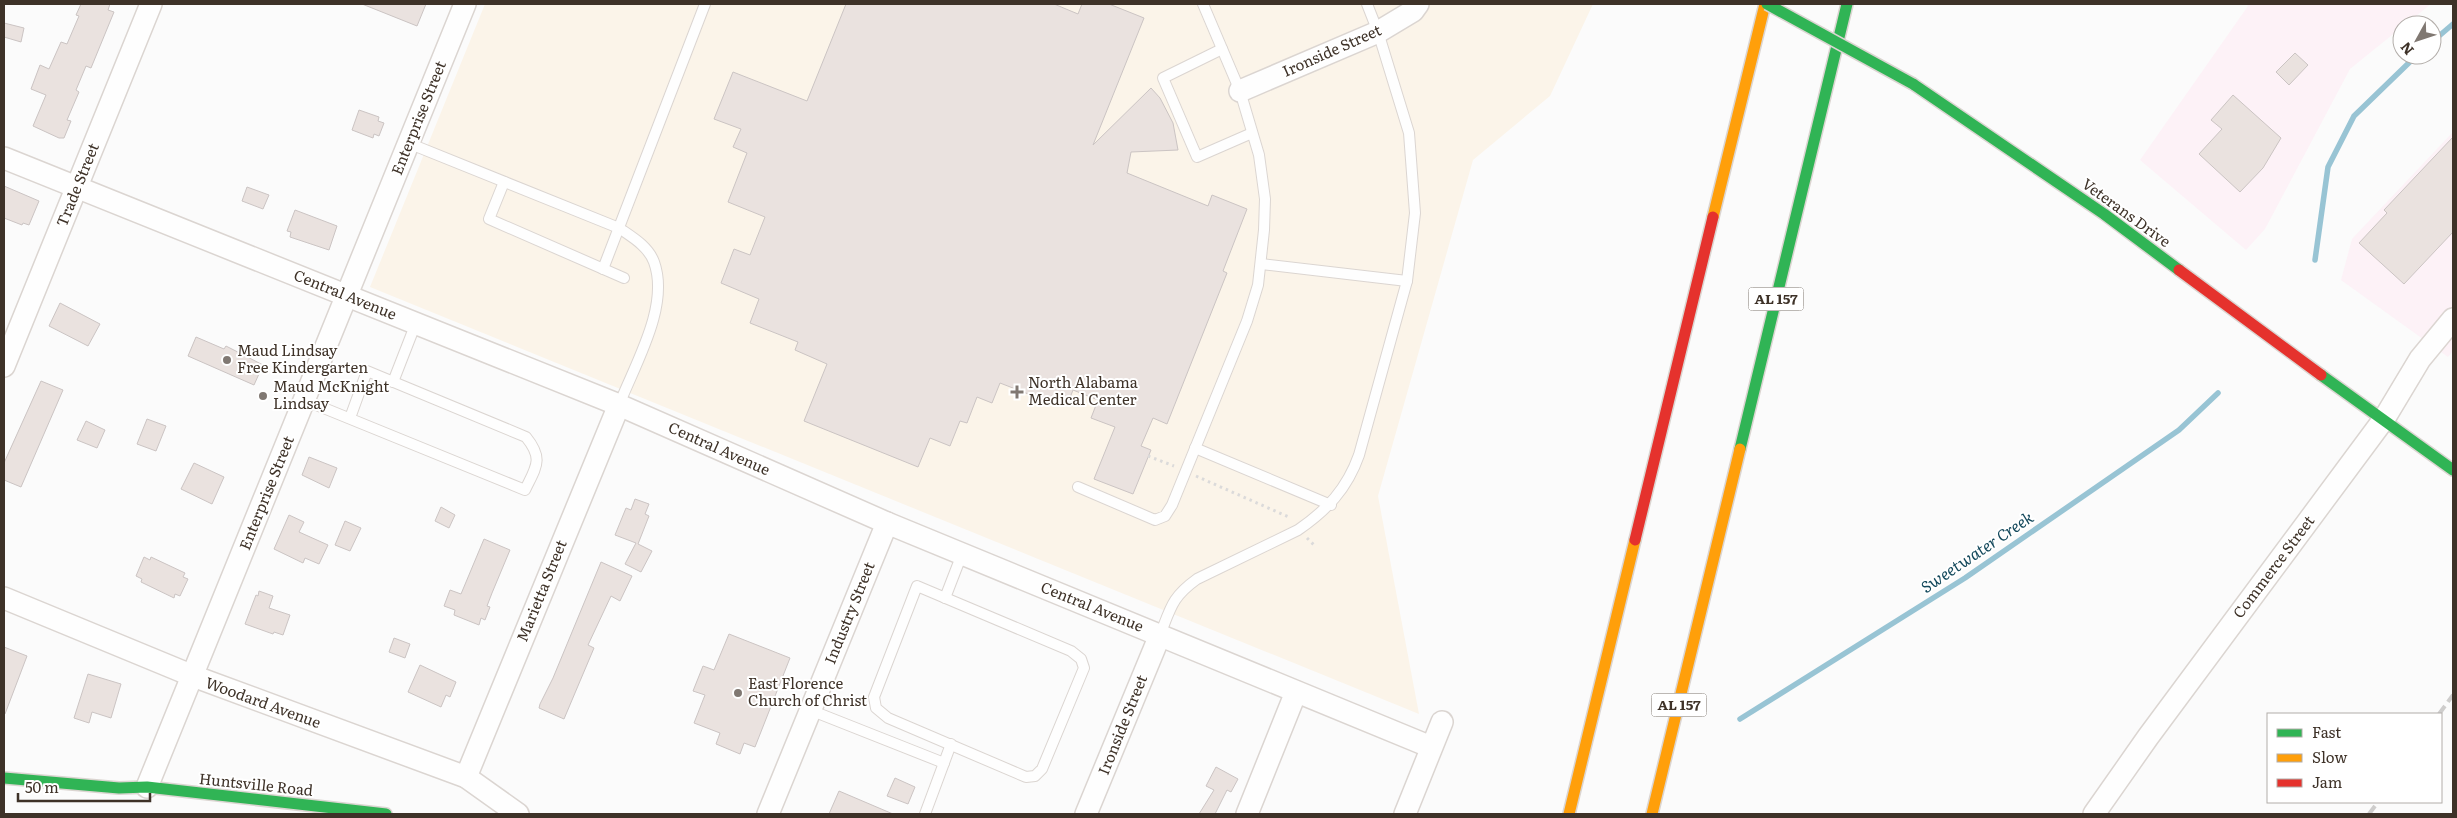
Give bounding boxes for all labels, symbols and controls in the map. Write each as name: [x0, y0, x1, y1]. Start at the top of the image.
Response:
north arrow: [2392, 15, 2442, 65]
street label: Ironside Street: [1278, 18, 1384, 82]
text: N: [2395, 38, 2418, 60]
street label: Enterprise Street: [384, 57, 451, 178]
street label: Trade Street: [49, 139, 104, 230]
street label: Veterans Drive: [2078, 172, 2176, 252]
street label: Central Avenue: [291, 262, 401, 325]
road number: AL 157: [1748, 288, 1804, 310]
place label: Maud Lindsay Free Kindergarten: [237, 338, 368, 378]
marker: Maud Lindsay Free Kindergarten: [221, 354, 233, 366]
place label: North Alabama Medical Center: [1028, 370, 1139, 410]
place label: Maud McKnight Lindsay: [273, 374, 389, 414]
marker: North Alabama Medical Center: [1010, 385, 1024, 399]
marker: Maud McKnight Lindsay: [257, 390, 269, 402]
street label: Central Avenue: [665, 415, 774, 480]
street label: Enterprise Street: [232, 432, 299, 553]
water label: Sweetwater Creek: [1915, 504, 2038, 598]
street label: Commerce Street: [2226, 510, 2319, 622]
street label: Marietta Street: [510, 536, 572, 645]
street label: Industry Street: [818, 558, 880, 667]
street label: Central Avenue: [1038, 574, 1148, 637]
street label: Woodard Avenue: [202, 670, 325, 733]
place label: East Florence Church of Christ: [748, 671, 867, 711]
street label: Ironside Street: [1091, 671, 1152, 778]
marker: East Florence Church of Christ: [732, 687, 744, 699]
road number: AL 157: [1652, 694, 1706, 716]
legend: [2267, 713, 2442, 803]
text: Fast: [2312, 720, 2341, 743]
text: Slow: [2312, 745, 2347, 768]
street label: Huntsville Road: [198, 766, 314, 801]
scale bar: [18, 770, 150, 802]
text: Jam: [2312, 770, 2343, 793]
text: 50 m: [25, 775, 59, 798]

